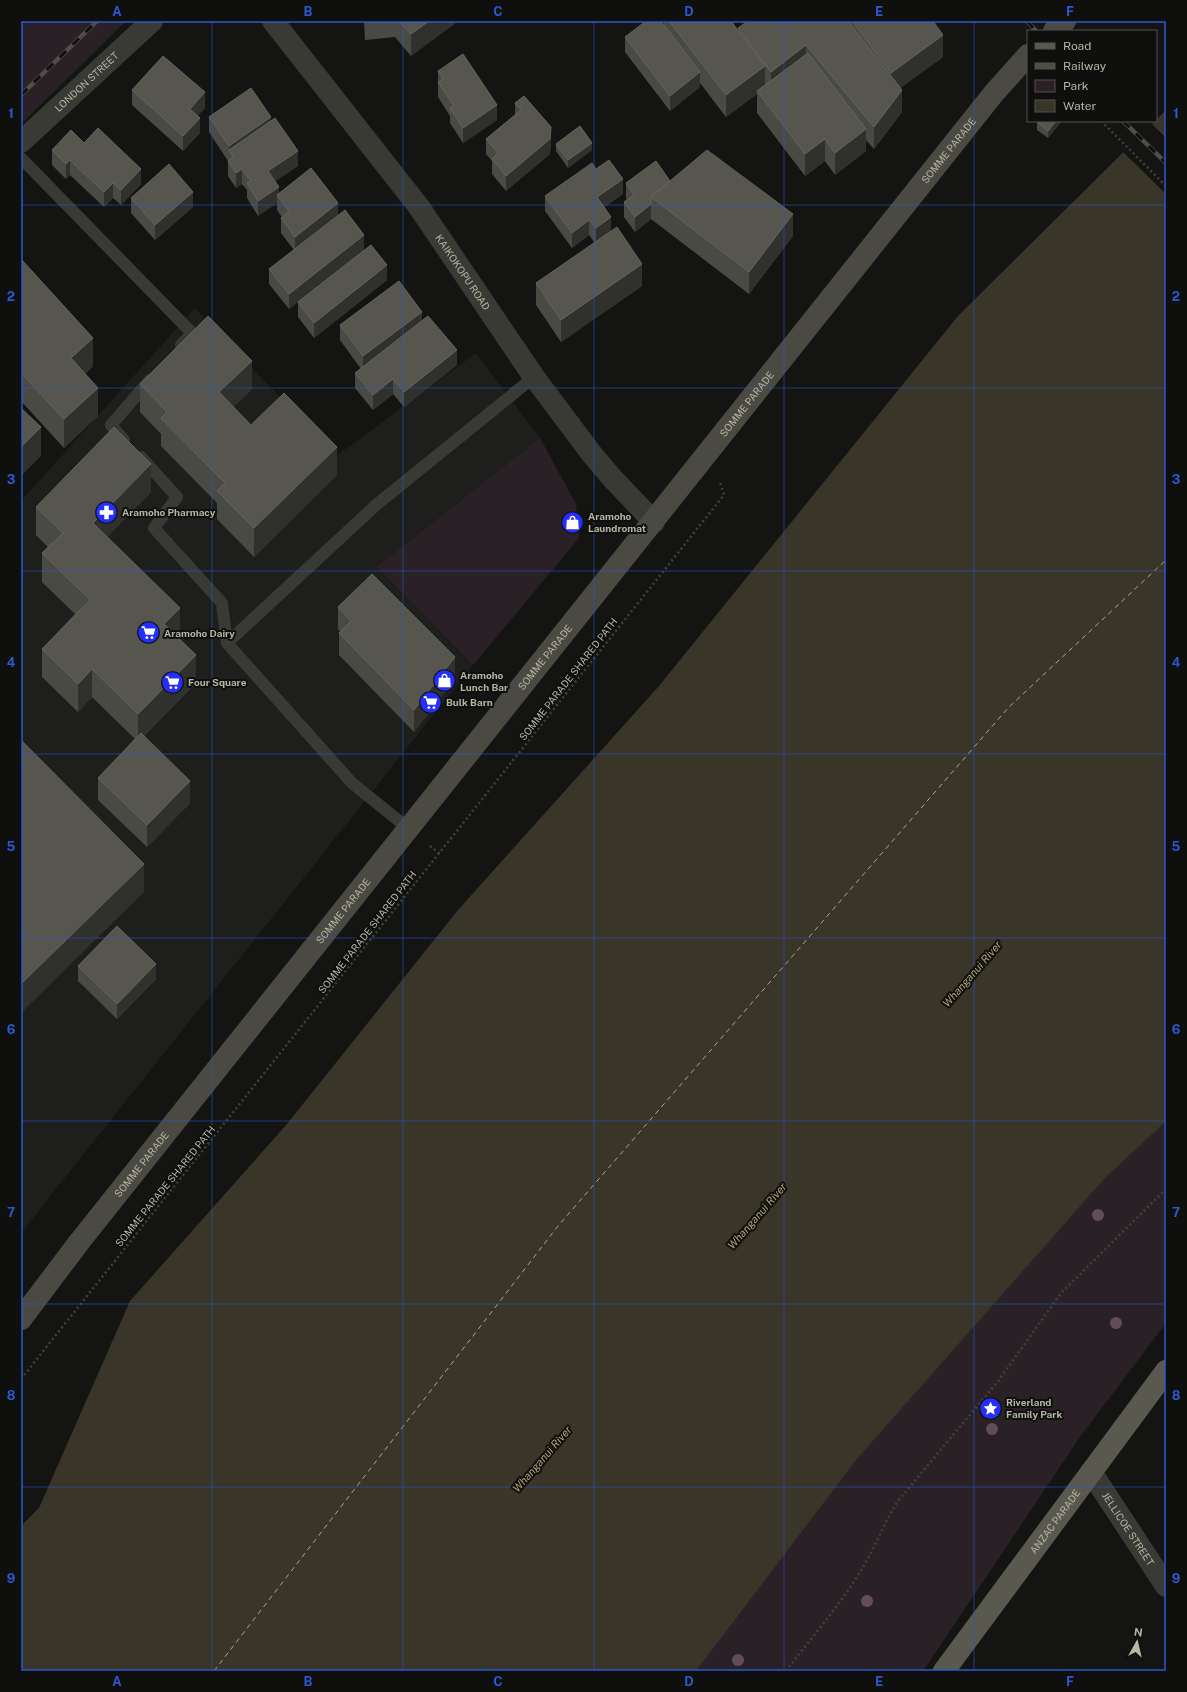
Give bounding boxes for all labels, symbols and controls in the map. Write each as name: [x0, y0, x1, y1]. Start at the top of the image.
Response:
text: A: [112, 4, 122, 19]
text: B: [304, 4, 313, 19]
text: C: [493, 4, 503, 19]
text: D: [684, 4, 694, 19]
text: E: [875, 4, 883, 19]
text: F: [1066, 4, 1074, 19]
legend: [1027, 30, 1157, 122]
text: Road: [1063, 39, 1091, 53]
street label: LONDON STREET: [52, 49, 121, 114]
text: Railway: [1063, 59, 1107, 73]
text: Park: [1063, 79, 1089, 93]
text: Water: [1063, 99, 1097, 113]
text: 1: [8, 106, 14, 121]
text: 1: [1173, 106, 1179, 121]
street label: SOMME PARADE: [919, 115, 978, 185]
street label: KAIKOKOPU ROAD: [433, 232, 493, 312]
text: 2: [7, 289, 15, 304]
text: 2: [1172, 289, 1180, 304]
street label: SOMME PARADE: [717, 369, 776, 439]
text: 3: [7, 472, 16, 487]
text: 3: [1172, 472, 1181, 487]
pharmacy icon: Aramoho Pharmacy: [94, 499, 120, 525]
place label: Aramoho Pharmacy: [122, 506, 216, 518]
shop icon: Aramoho Laundromat: [560, 509, 586, 535]
place label: Aramoho Laundromat: [588, 510, 646, 534]
street label: SOMME PARADE SHARED PATH: [516, 615, 620, 743]
supermarket icon: Aramoho Dairy: [136, 620, 162, 646]
street label: SOMME PARADE: [515, 622, 574, 692]
place label: Aramoho Dairy: [164, 627, 235, 639]
text: 4: [7, 655, 16, 670]
text: 4: [1172, 655, 1181, 670]
shop icon: Aramoho Lunch Bar: [432, 668, 458, 694]
supermarket icon: Four Square: [159, 669, 185, 695]
place label: Aramoho Lunch Bar: [460, 669, 508, 693]
place label: Four Square: [188, 676, 247, 688]
supermarket icon: Bulk Barn: [417, 689, 443, 715]
place label: Bulk Barn: [446, 696, 493, 708]
text: 5: [7, 839, 16, 854]
text: 5: [1172, 839, 1181, 854]
street label: SOMME PARADE SHARED PATH: [315, 868, 419, 996]
street label: SOMME PARADE: [313, 876, 373, 946]
water label: Whanganui River: [940, 938, 1004, 1009]
text: 6: [7, 1022, 16, 1037]
text: 6: [1172, 1022, 1181, 1037]
street label: SOMME PARADE SHARED PATH: [113, 1123, 217, 1249]
street label: SOMME PARADE: [111, 1129, 171, 1199]
water label: Whanganui River: [725, 1180, 789, 1251]
text: 7: [7, 1205, 15, 1220]
text: 7: [1172, 1205, 1180, 1220]
text: 8: [7, 1388, 16, 1403]
text: 8: [1172, 1388, 1181, 1403]
place icon: Riverland Family Park: [978, 1395, 1004, 1421]
place label: Riverland Family Park: [1006, 1396, 1062, 1420]
water label: Whanganui River: [510, 1423, 574, 1494]
street label: ANZAC PARADE: [1027, 1487, 1082, 1556]
street label: JELLICOE STREET: [1100, 1490, 1157, 1568]
text: 9: [7, 1571, 15, 1586]
text: 9: [1172, 1571, 1180, 1586]
north arrow: [1117, 1622, 1157, 1662]
text: N: [1133, 1626, 1143, 1639]
text: A: [112, 1674, 122, 1689]
text: B: [304, 1674, 313, 1689]
text: C: [493, 1674, 503, 1689]
text: D: [684, 1674, 694, 1689]
text: E: [875, 1674, 883, 1689]
text: F: [1066, 1674, 1074, 1689]

